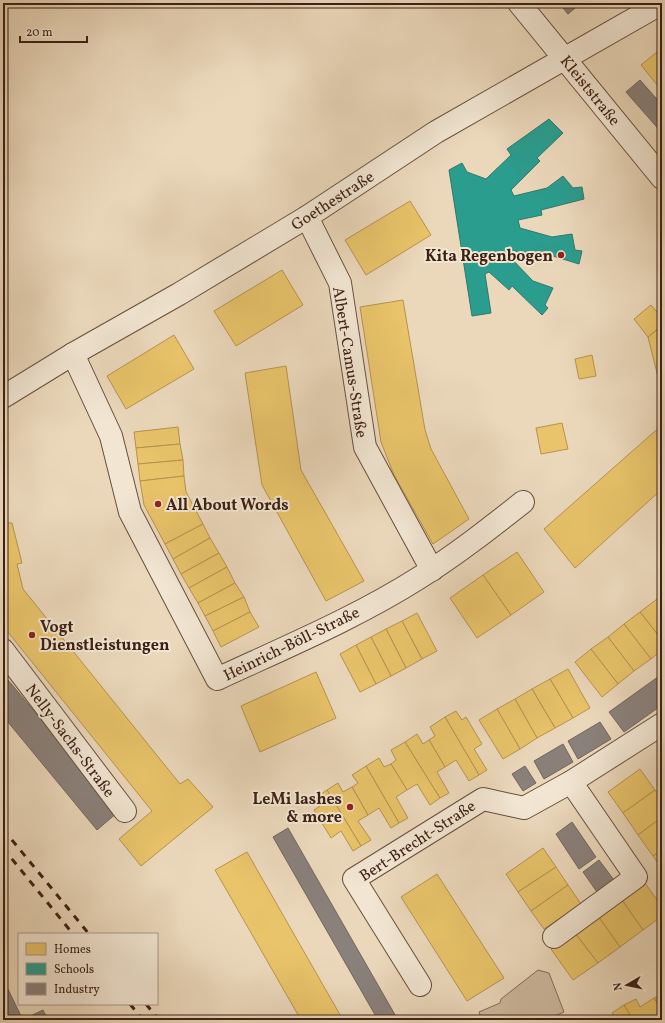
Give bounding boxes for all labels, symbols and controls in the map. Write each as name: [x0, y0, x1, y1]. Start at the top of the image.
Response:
scale bar: [20, 18, 87, 44]
text: 20 m: [26, 25, 53, 41]
street label: Kleiststraße: [554, 51, 625, 131]
street label: Goethestraße: [287, 167, 379, 237]
place label: Kita Regenbogen: [425, 246, 553, 268]
marker: Kita Regenbogen: [556, 250, 566, 260]
street label: Albert-Camus-Straße: [326, 285, 372, 440]
place label: All About Words: [166, 495, 289, 517]
marker: All About Words: [153, 499, 163, 509]
street label: Heinrich-Böll-Straße: [220, 602, 364, 687]
place label: Vogt Dienstleistungen: [40, 617, 170, 657]
marker: Vogt Dienstleistungen: [27, 630, 37, 640]
street label: Nelly-Sachs-Straße: [19, 680, 119, 802]
place label: LeMi lashes & more: [253, 789, 342, 829]
street label: Bert-Brecht-Straße: [356, 796, 481, 888]
marker: LeMi lashes & more: [345, 802, 355, 812]
legend: [18, 933, 158, 1005]
text: Homes: [54, 942, 91, 958]
text: Schools: [54, 962, 94, 978]
north arrow: [607, 965, 647, 1005]
text: N: [611, 981, 627, 991]
text: Industry: [54, 982, 100, 998]

